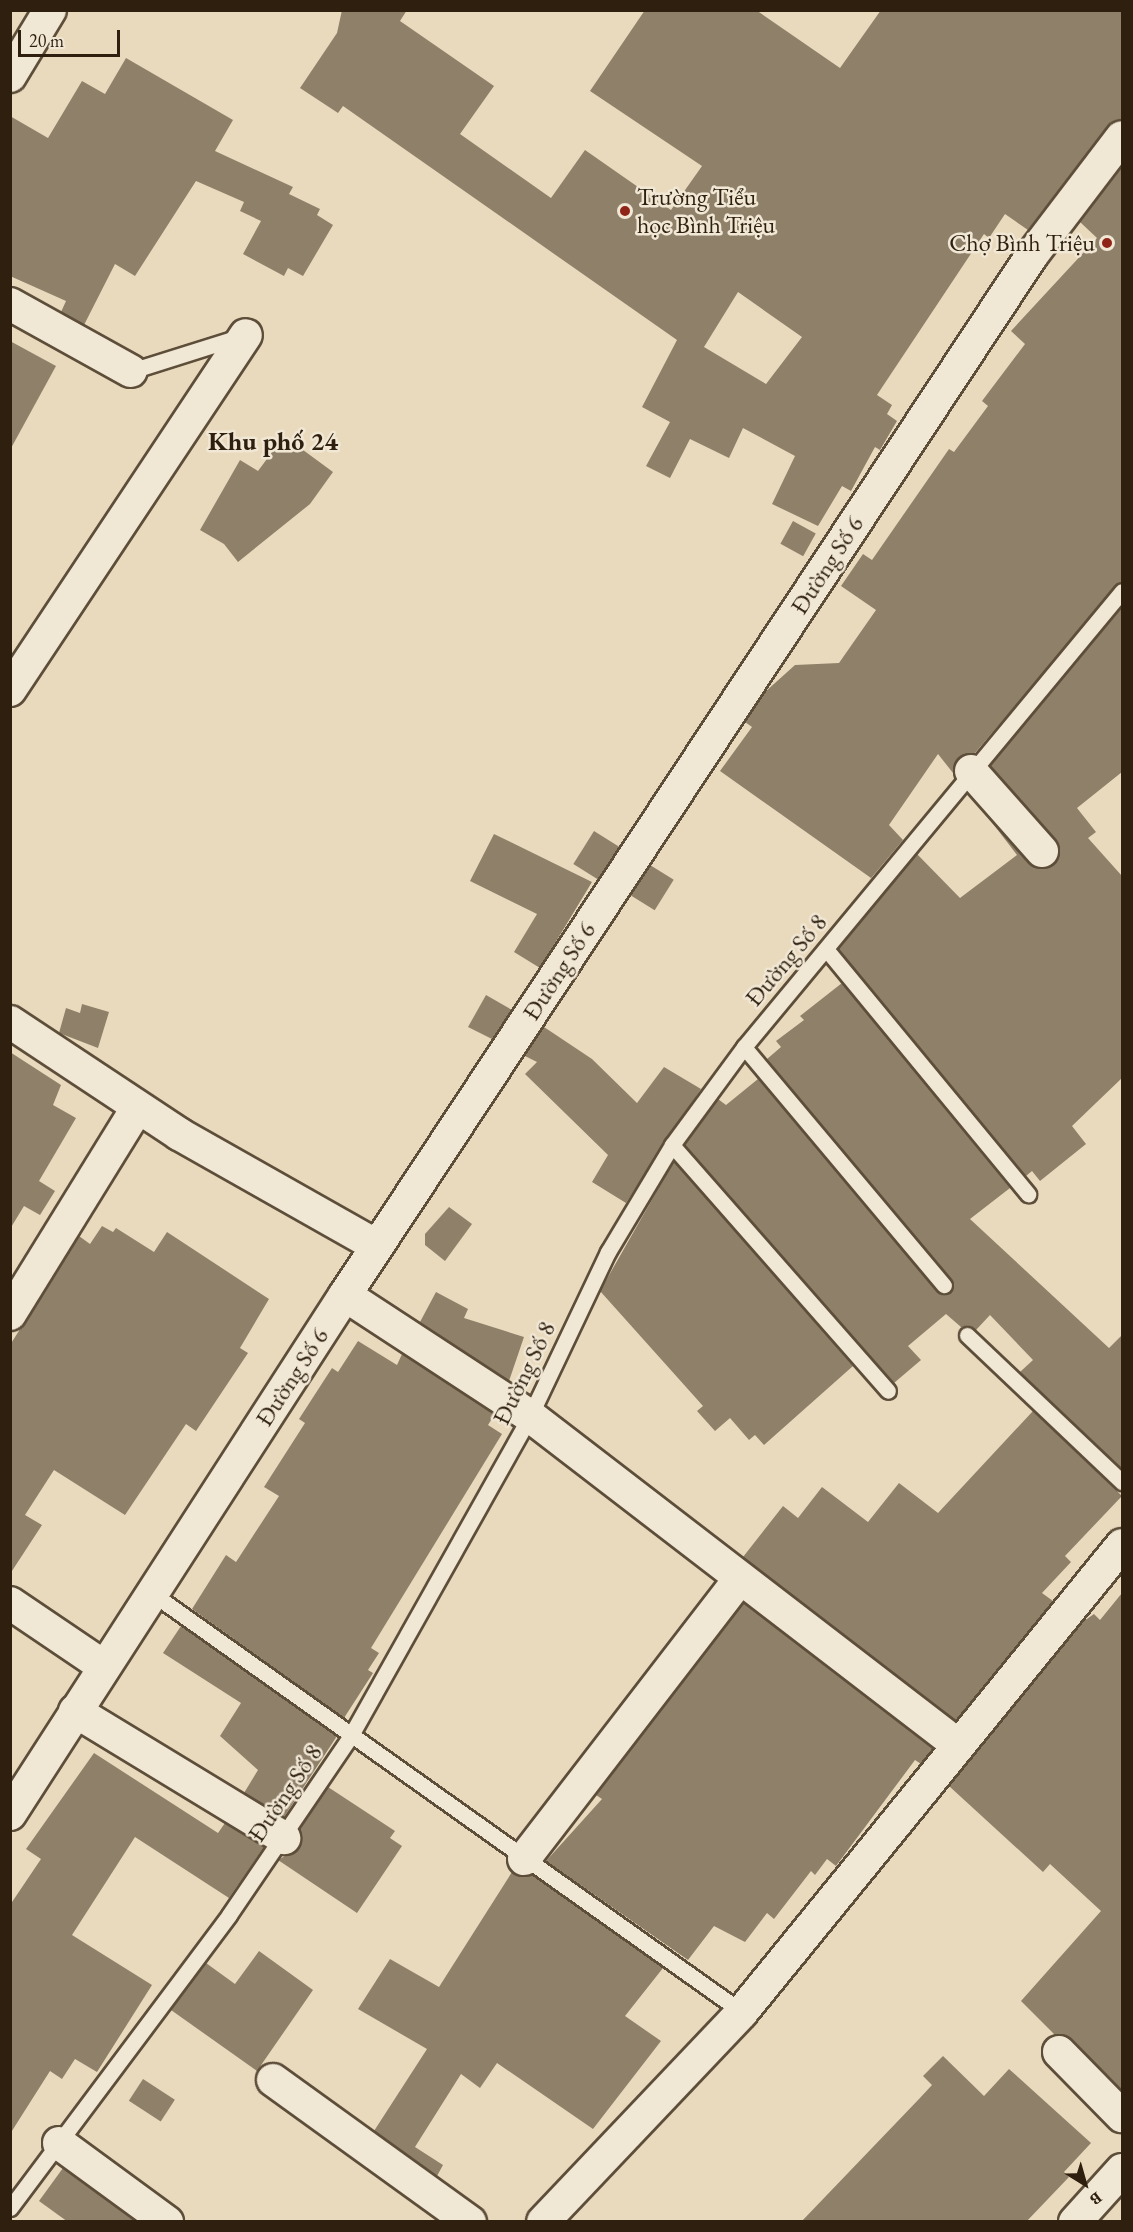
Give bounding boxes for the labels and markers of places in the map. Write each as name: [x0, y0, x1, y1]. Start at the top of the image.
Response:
place label: Trường Tiểu học Bình Triệu: [637, 183, 775, 239]
marker: Trường Tiểu học Bình Triệu: [618, 204, 632, 218]
place label: Chợ Bình Triệu: [949, 229, 1095, 257]
marker: Chợ Bình Triệu: [1100, 236, 1114, 250]

